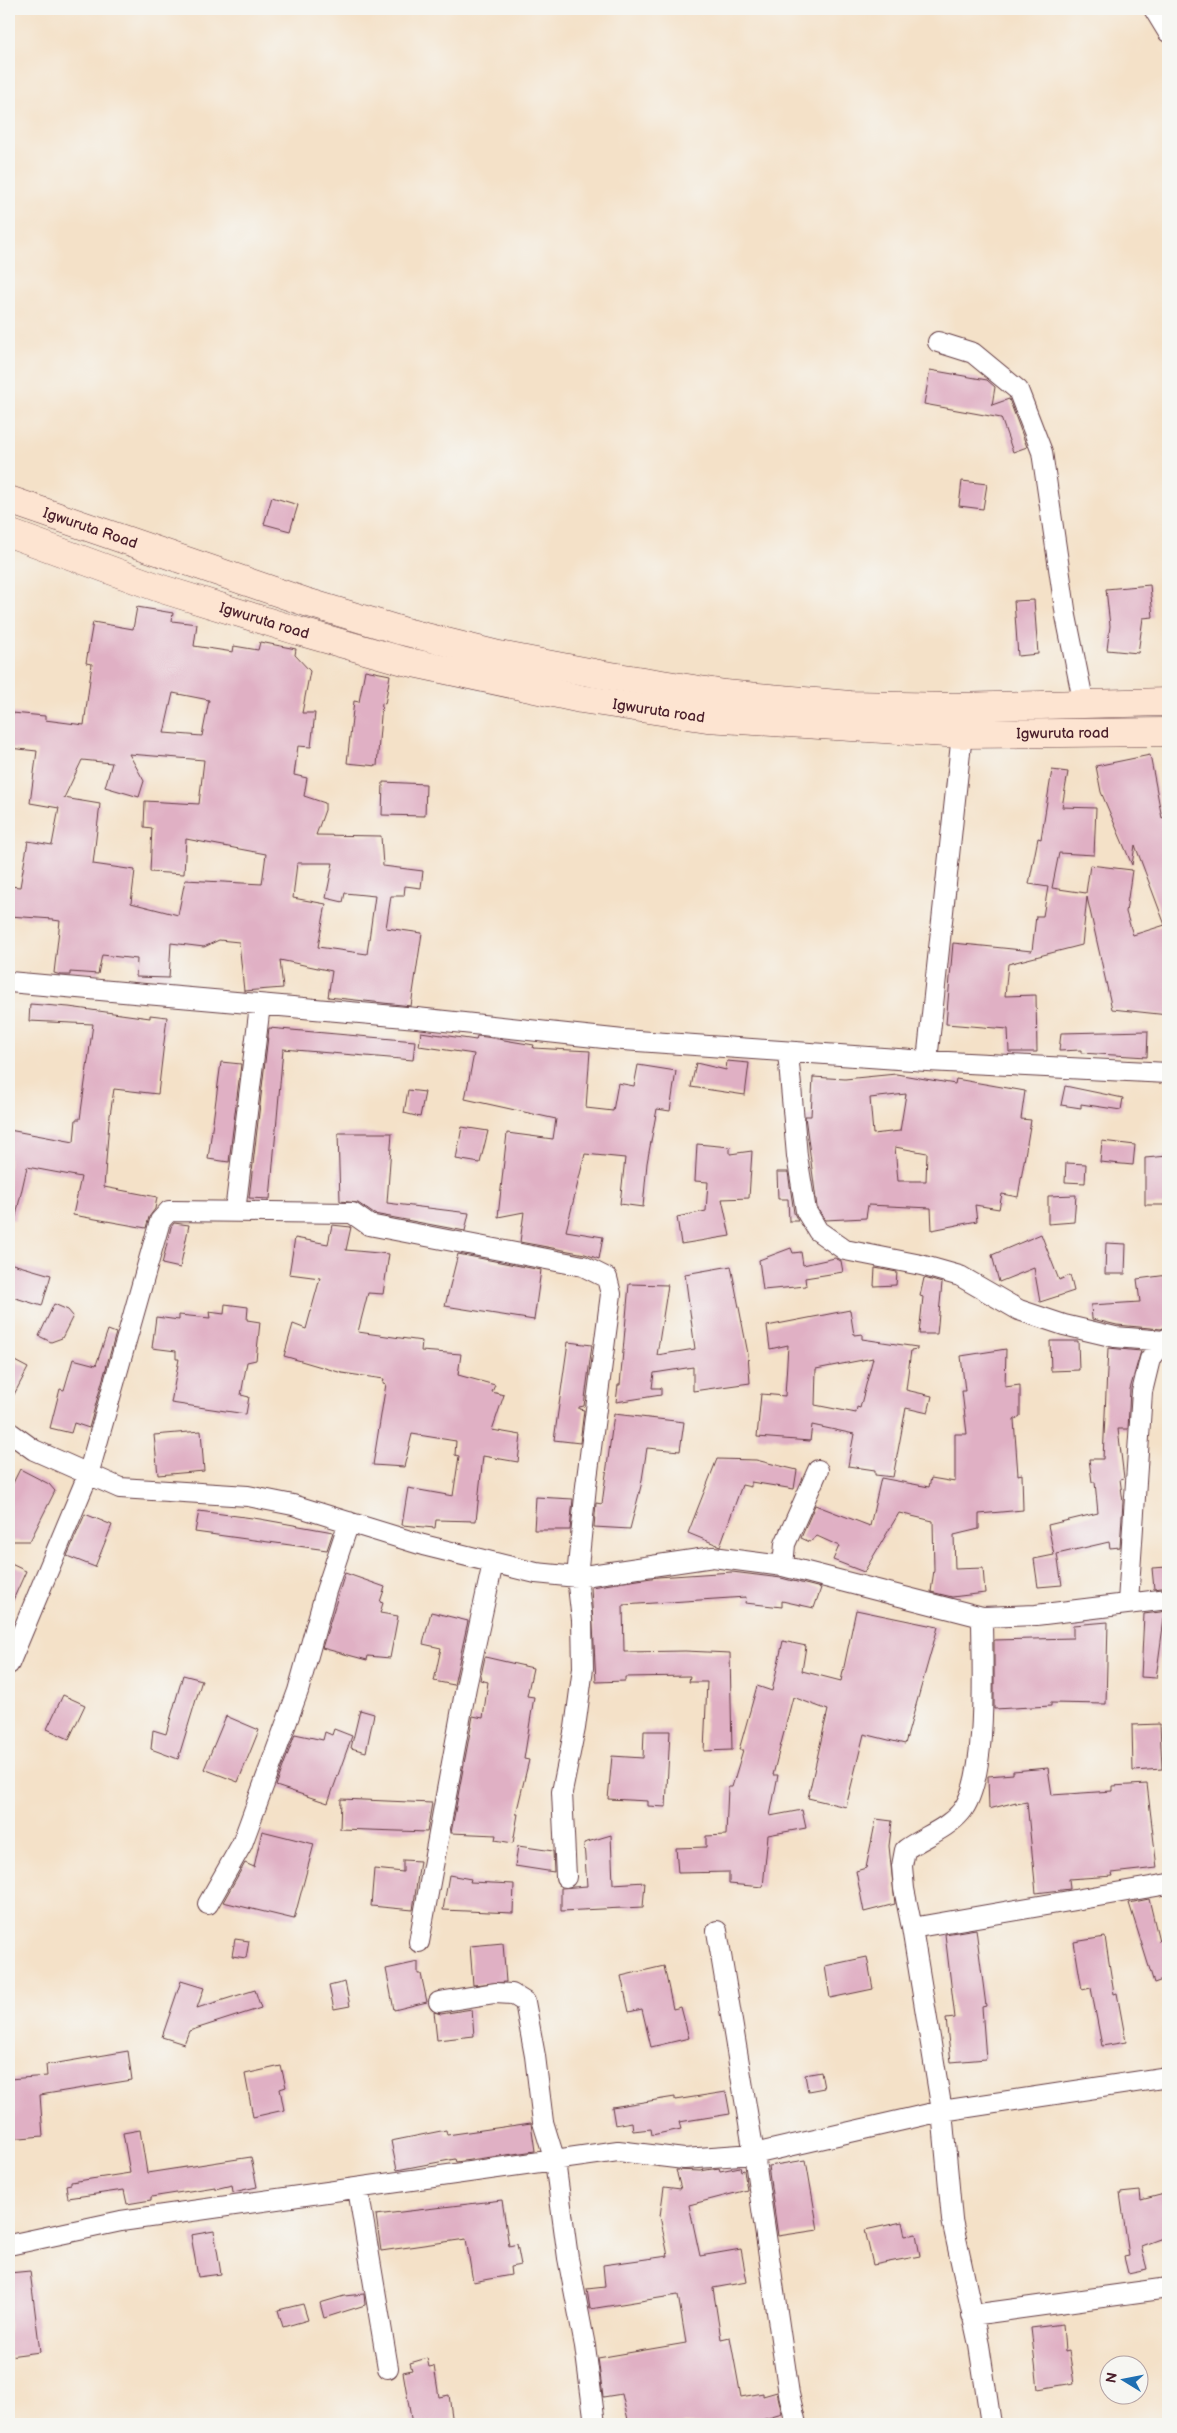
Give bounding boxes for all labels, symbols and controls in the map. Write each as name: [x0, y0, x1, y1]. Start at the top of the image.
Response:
street label: Igwuruta Road: [41, 503, 140, 553]
street label: Igwuruta road: [217, 598, 311, 643]
street label: Igwuruta road: [611, 694, 706, 727]
street label: Igwuruta road: [1016, 723, 1109, 743]
north arrow: [1100, 2356, 1150, 2406]
text: N: [1102, 2371, 1121, 2384]

